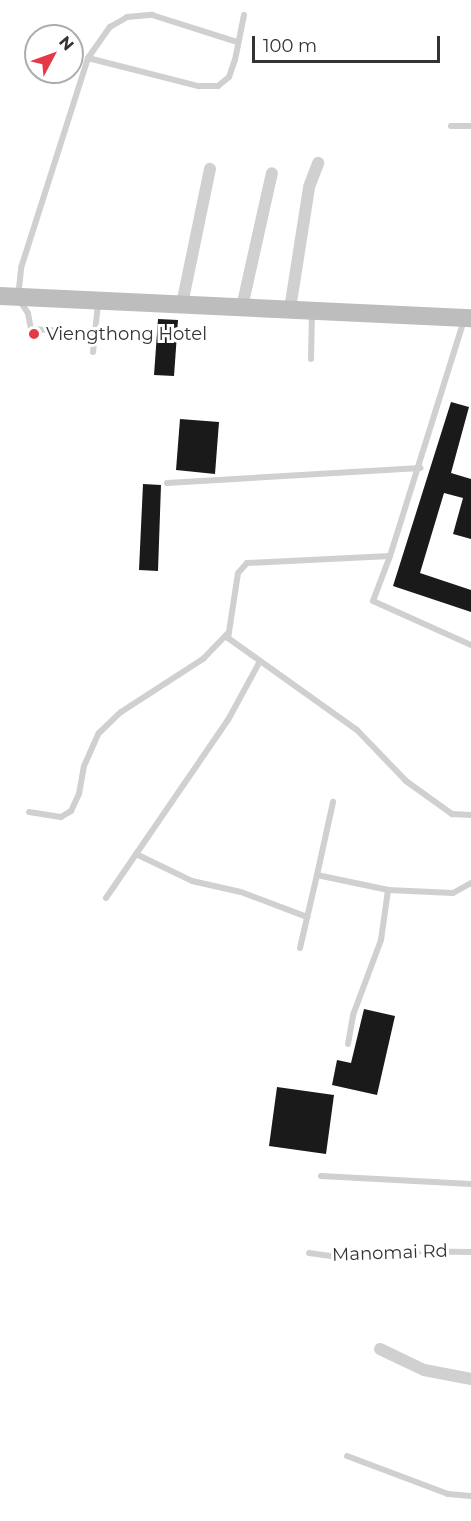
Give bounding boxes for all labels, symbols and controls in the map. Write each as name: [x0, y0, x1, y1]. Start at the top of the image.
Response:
north arrow: [24, 24, 84, 84]
scale bar: [255, 24, 442, 62]
text: N: [55, 32, 78, 54]
text: 100 m: [263, 35, 317, 57]
place label: Viengthong Hotel: [46, 323, 207, 345]
marker: Viengthong Hotel: [27, 327, 41, 341]
street label: Manomai Rd: [332, 1240, 448, 1266]

